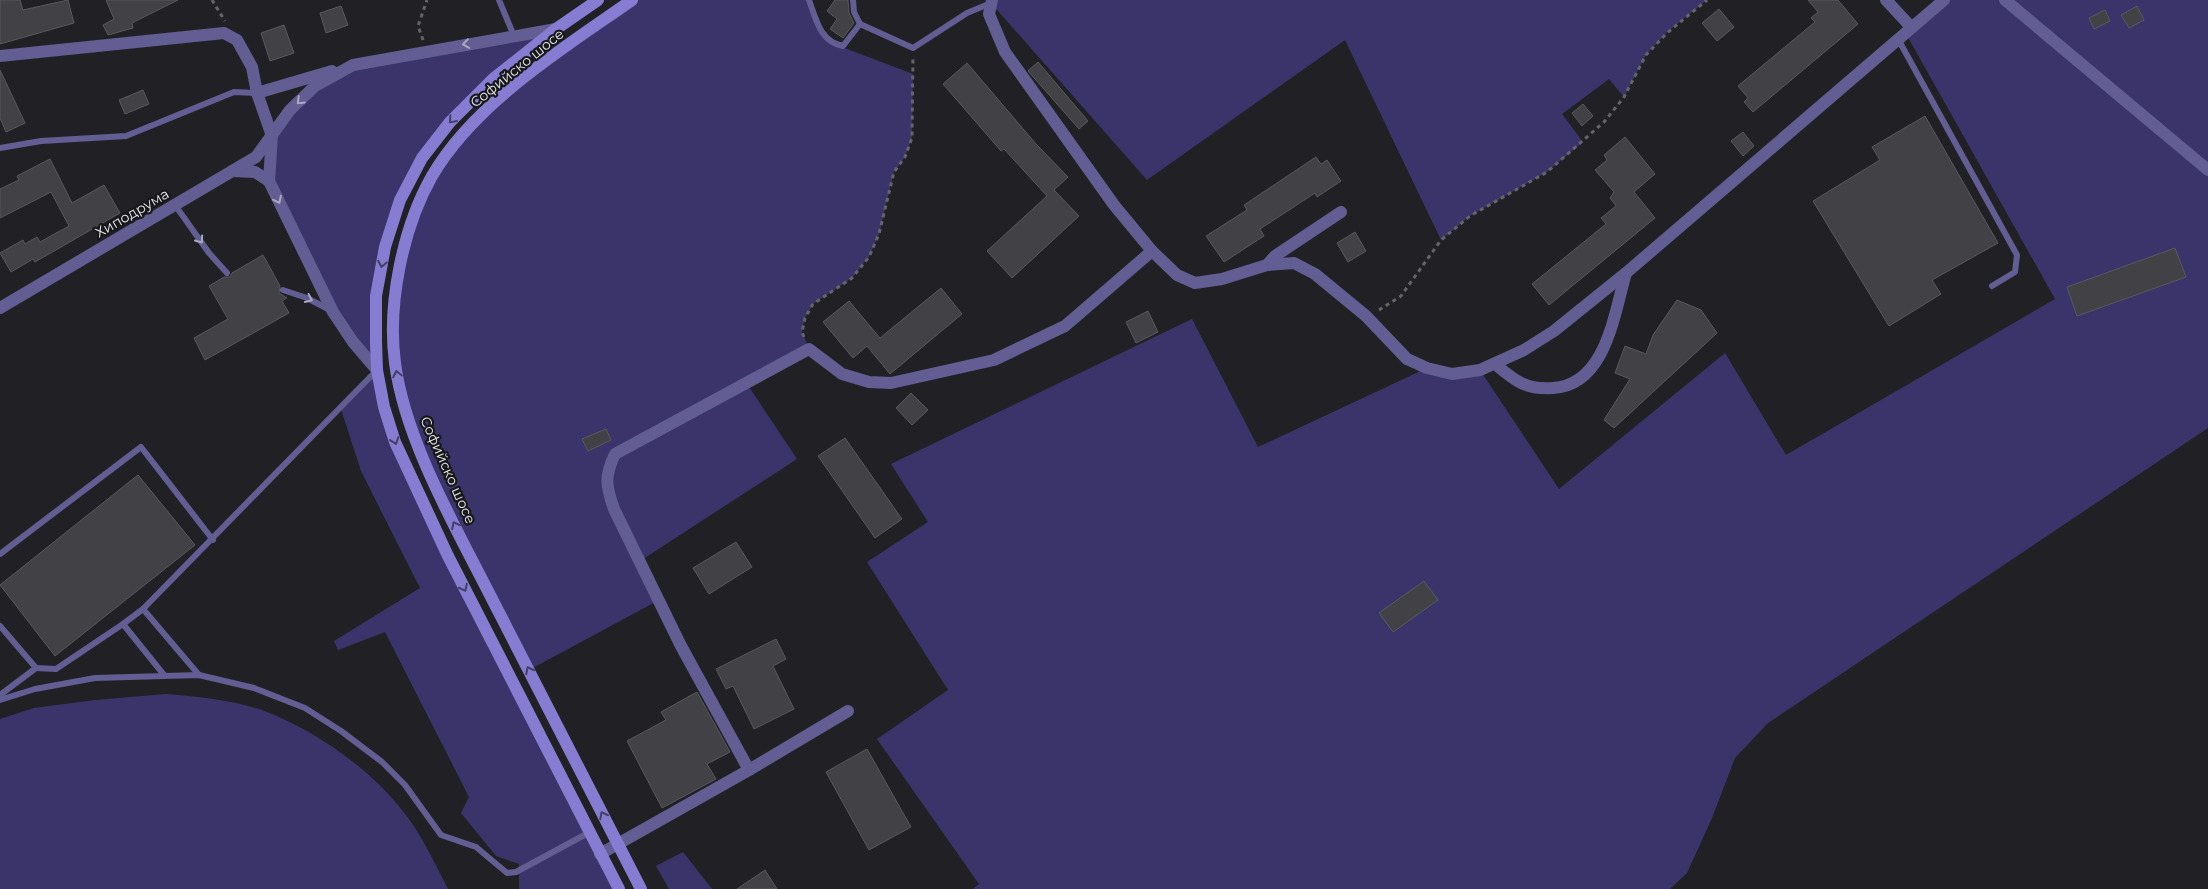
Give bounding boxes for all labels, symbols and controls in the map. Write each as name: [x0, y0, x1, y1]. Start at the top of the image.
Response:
street label: Софийско шосе: [466, 25, 568, 111]
one-way arrow: [462, 38, 470, 49]
one-way arrow: [296, 95, 305, 104]
one-way arrow: [449, 114, 458, 123]
street label: Хиподрума: [92, 185, 172, 241]
one-way arrow: [272, 195, 283, 204]
one-way arrow: [194, 234, 203, 244]
one-way arrow: [377, 259, 387, 268]
one-way arrow: [304, 293, 313, 304]
one-way arrow: [392, 370, 403, 379]
street label: Софийско шосе: [416, 414, 480, 526]
one-way arrow: [389, 436, 399, 444]
one-way arrow: [451, 521, 461, 530]
one-way arrow: [458, 583, 468, 592]
one-way arrow: [525, 666, 535, 675]
one-way arrow: [599, 811, 609, 820]

